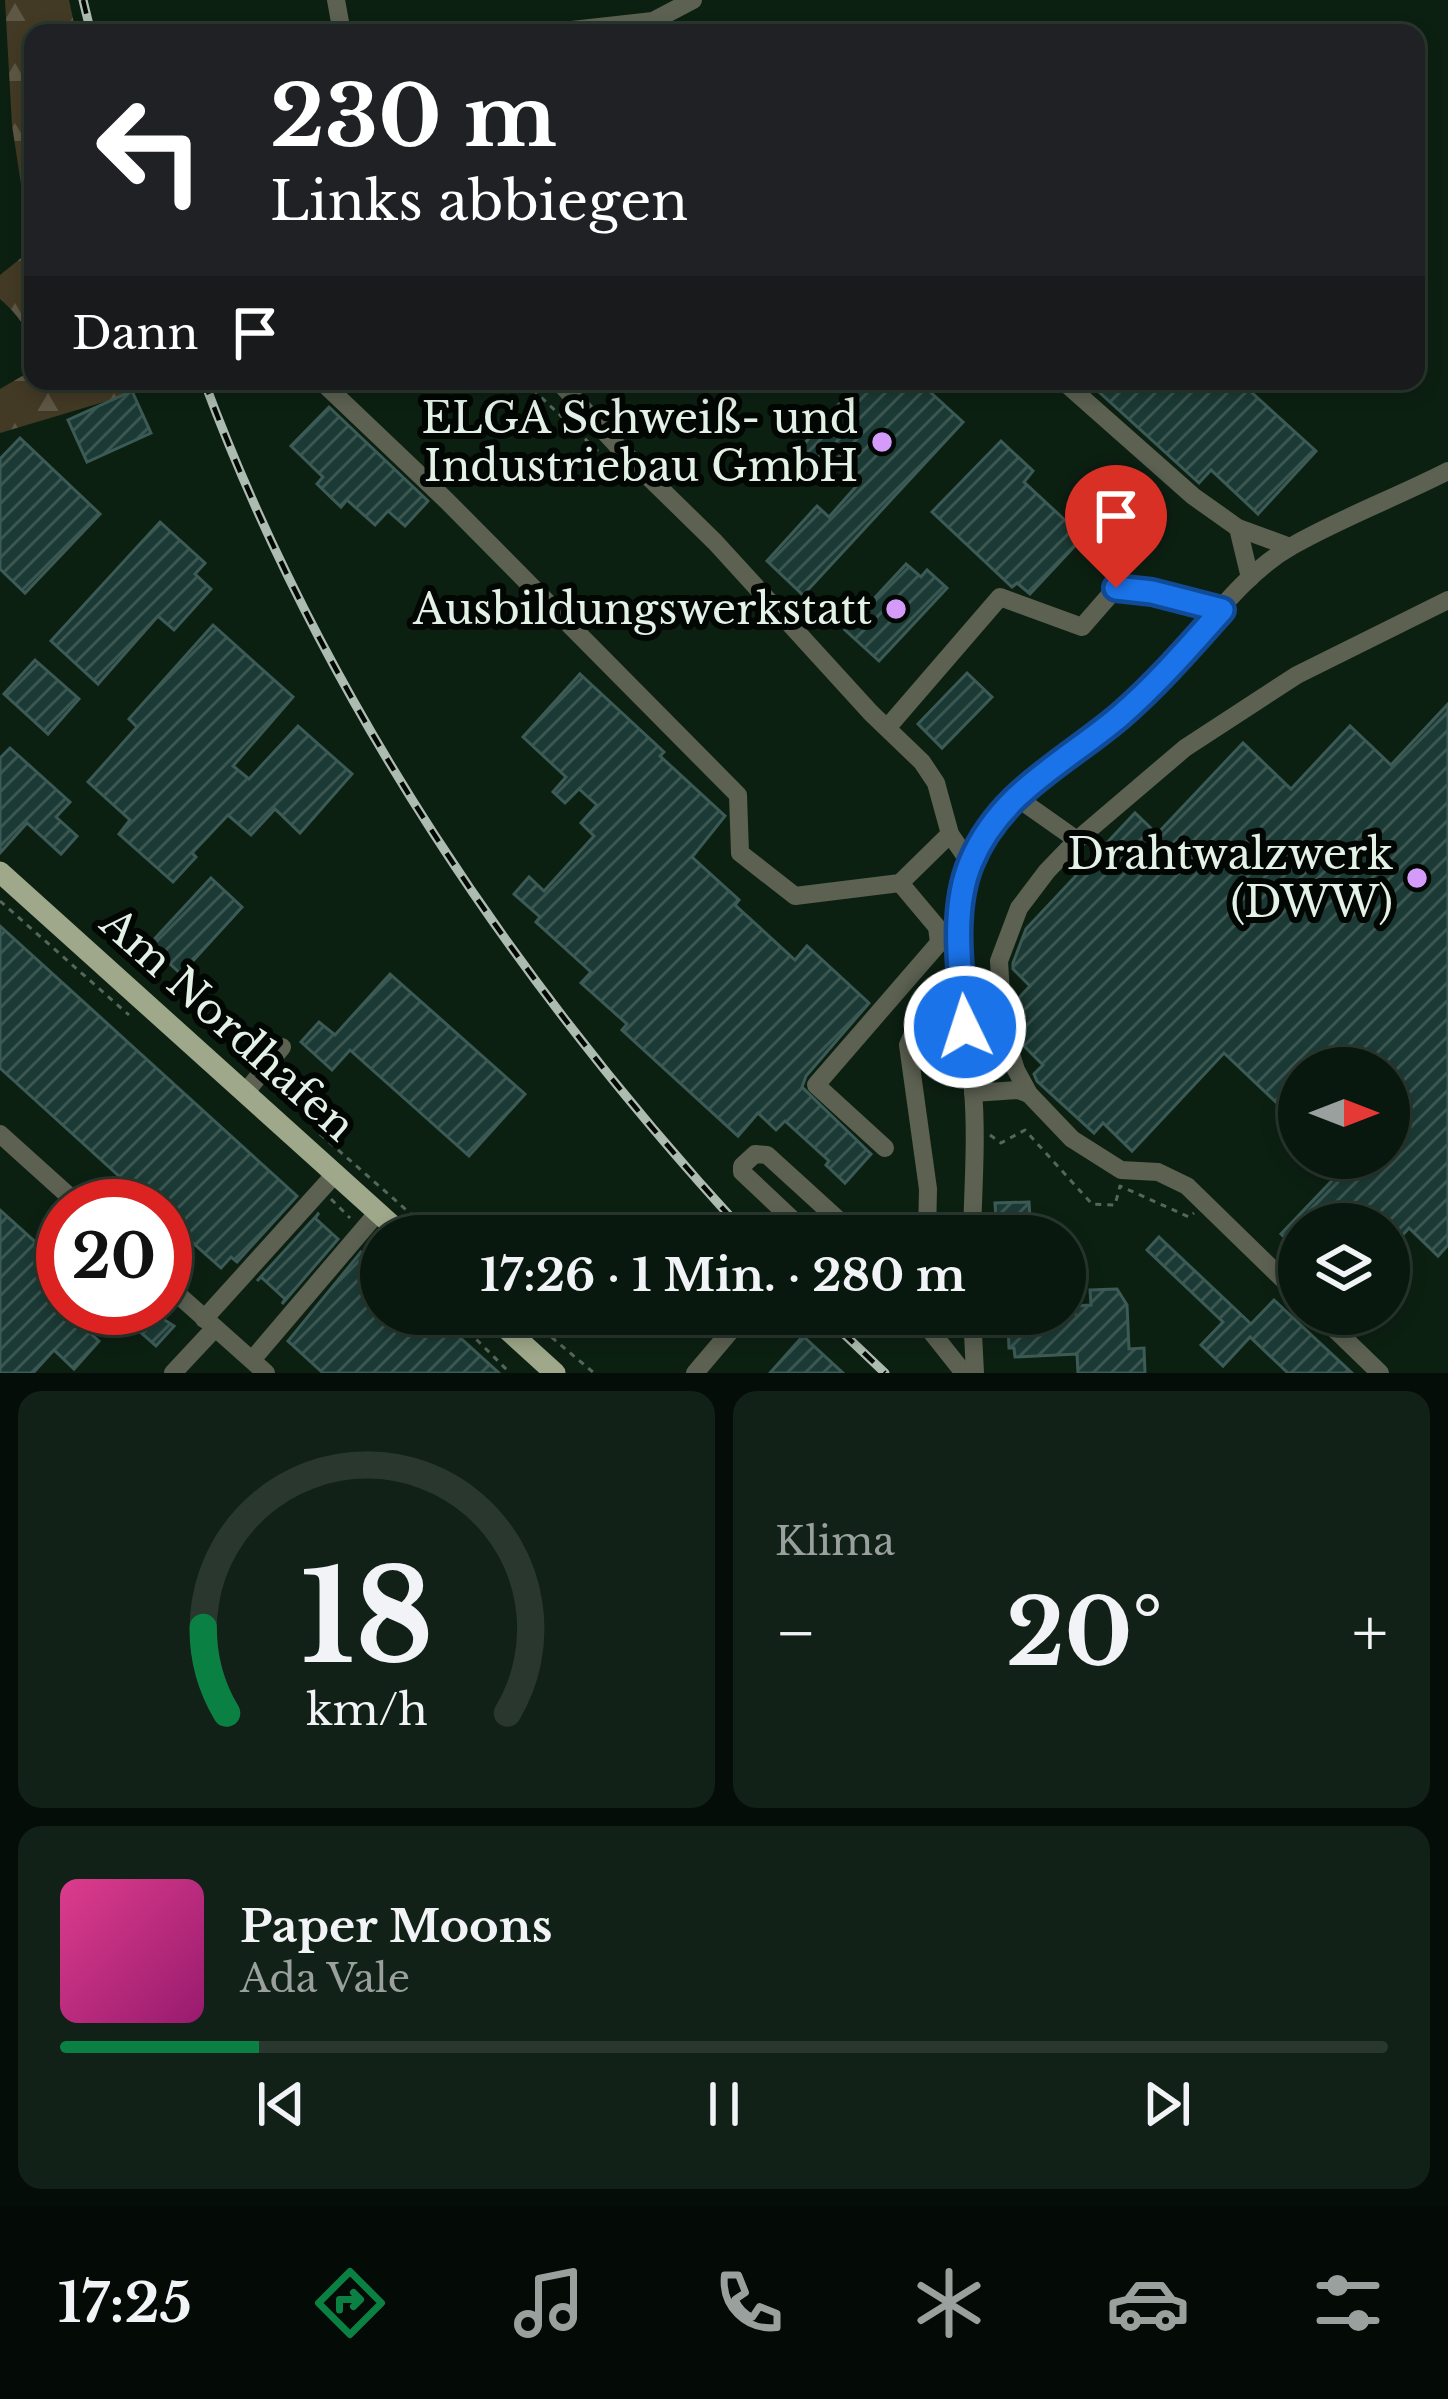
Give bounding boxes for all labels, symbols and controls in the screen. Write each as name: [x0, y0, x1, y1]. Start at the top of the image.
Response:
text: 230 m: [270, 65, 557, 169]
icon: left: [72, 72, 228, 228]
text: Links abbiegen: [270, 168, 688, 235]
icon: arrive: [222, 300, 288, 366]
text: Dann: [72, 305, 198, 361]
place label: ELGA Schweiß- und Industriebau GmbH: [421, 392, 858, 492]
marker: ELGA Schweiß- und Industriebau GmbH: [869, 429, 895, 455]
pin: [1065, 465, 1167, 588]
icon: arrive: [1083, 483, 1149, 549]
place label: Ausbildungswerkstatt: [412, 583, 872, 635]
marker: Ausbildungswerkstatt: [883, 596, 909, 622]
place label: Drahtwalzwerk (DWW): [1067, 828, 1393, 928]
marker: Drahtwalzwerk (DWW): [1404, 865, 1430, 891]
street label: Am Nordhafen: [90, 896, 366, 1152]
position arrow: [902, 964, 1028, 1090]
north arrow: [1278, 1047, 1410, 1179]
map controls: [1278, 1047, 1410, 1335]
speed limit sign: 20: [36, 1179, 192, 1335]
button: layers: [1278, 1203, 1410, 1335]
text: 17:26 · 1 Min. · 280 m: [480, 1247, 966, 1303]
text: Klima: [775, 1517, 895, 1566]
text: 18: [300, 1541, 433, 1696]
text: 20°: [1006, 1578, 1163, 1689]
text: −: [775, 1592, 817, 1674]
text: +: [1352, 1592, 1388, 1674]
text: km/h: [306, 1682, 427, 1736]
text: Paper Moons: [240, 1898, 552, 1954]
text: Ada Vale: [240, 1954, 410, 2003]
icon: previous: [248, 2071, 314, 2137]
icon: pause: [691, 2071, 757, 2137]
icon: next: [1134, 2071, 1200, 2137]
icon: directions: [308, 2261, 392, 2345]
icon: music: [507, 2261, 591, 2345]
icon: phone: [707, 2261, 791, 2345]
icon: climate: [907, 2261, 991, 2345]
icon: car: [1106, 2261, 1190, 2345]
icon: filters: [1306, 2261, 1390, 2345]
text: 17:25: [58, 2270, 192, 2337]

